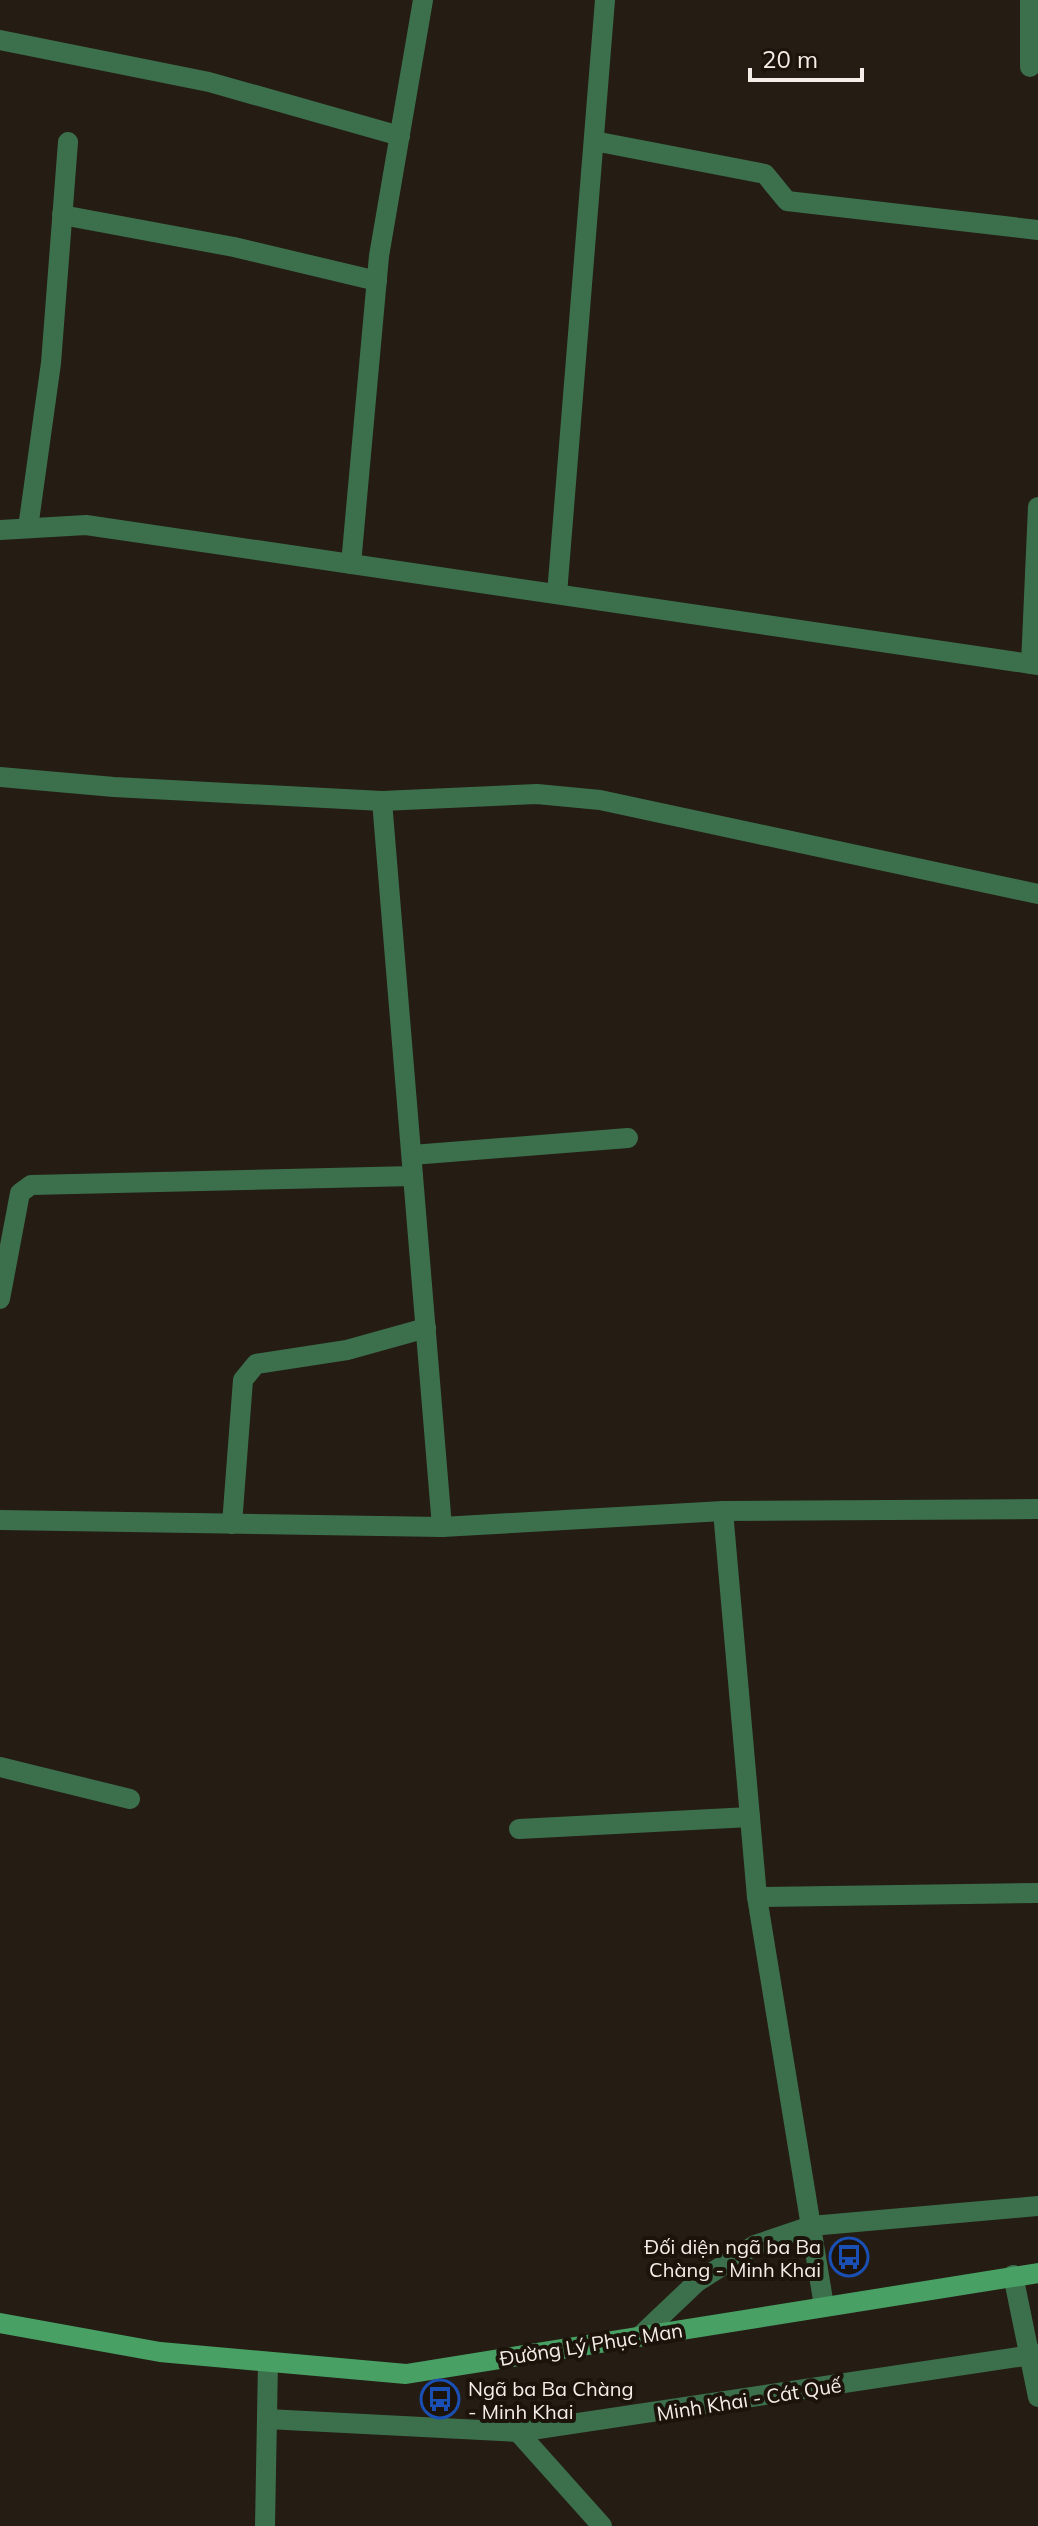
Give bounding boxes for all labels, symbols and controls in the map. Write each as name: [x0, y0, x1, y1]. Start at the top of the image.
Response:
scale bar: [750, 32, 862, 82]
text: 20 m: [762, 44, 818, 74]
place label: Đối diện ngã ba Ba Chàng - Minh Khai: [644, 2234, 821, 2282]
bus stop icon: Đối diện ngã ba Ba Chàng - Minh Khai: [828, 2236, 870, 2278]
street label: Đường Lý Phục Man: [498, 2317, 684, 2371]
street label: Minh Khai - Cát Quế: [655, 2372, 843, 2426]
place label: Ngã ba Ba Chàng - Minh Khai: [468, 2376, 633, 2424]
bus stop icon: Ngã ba Ba Chàng - Minh Khai: [419, 2378, 461, 2420]

